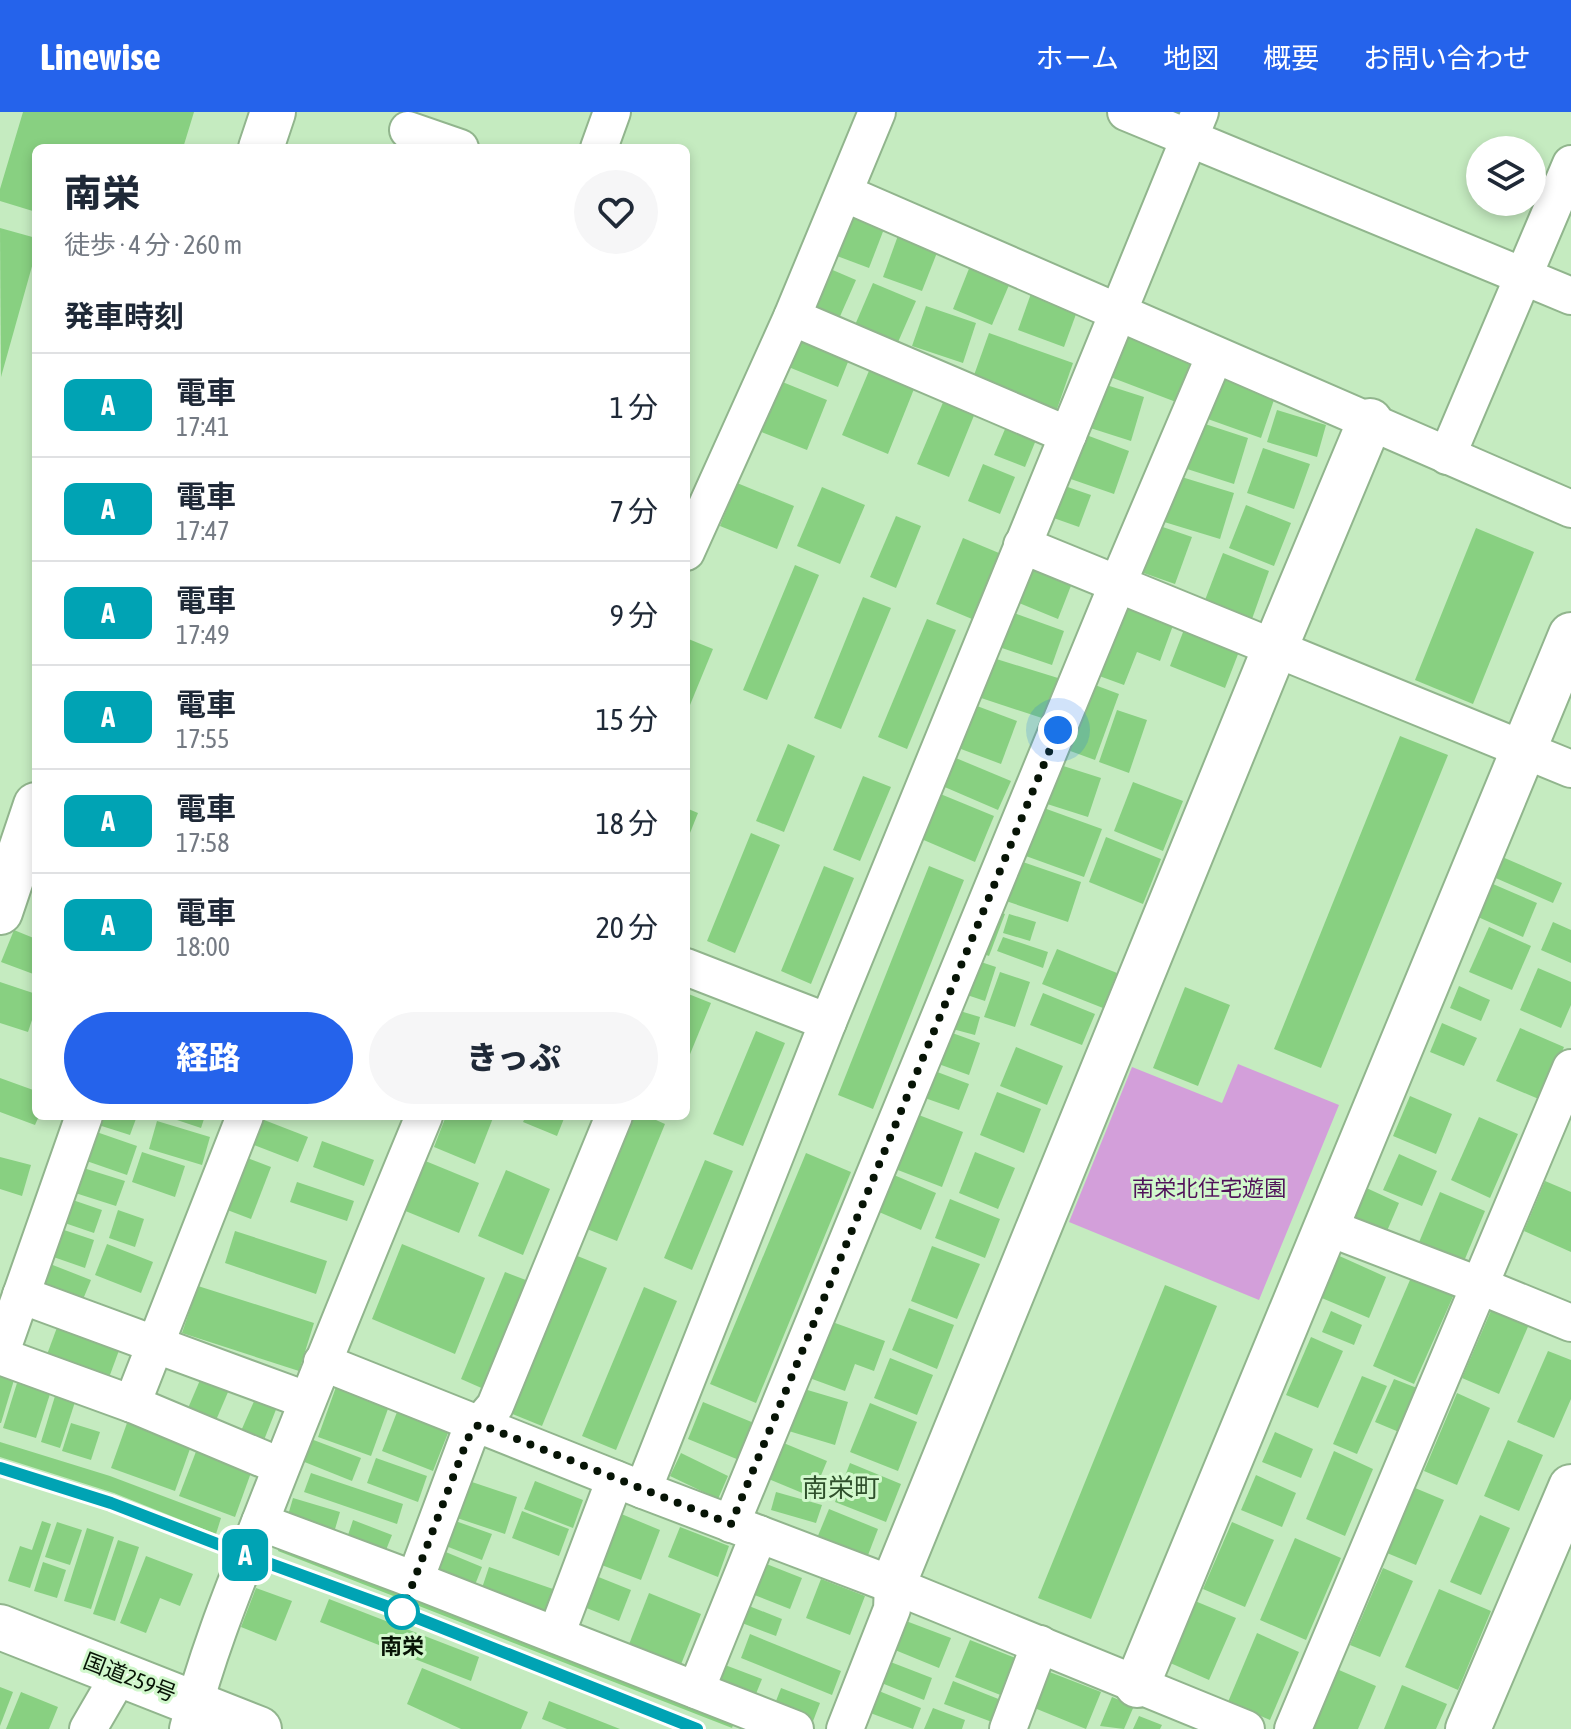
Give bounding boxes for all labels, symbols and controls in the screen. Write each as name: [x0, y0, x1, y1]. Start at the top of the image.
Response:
text: Linewise: [40, 35, 161, 78]
text: ホーム: [1036, 42, 1119, 74]
text: 地図: [1163, 42, 1219, 74]
text: 概要: [1263, 42, 1319, 74]
text: お問い合わせ: [1363, 42, 1531, 74]
map controls: [1466, 136, 1546, 216]
button: layers: [1466, 136, 1546, 216]
button: heart: [574, 170, 658, 254]
text: 南栄: [64, 172, 140, 215]
text: 徒歩 · 4 分 · 260 m: [64, 230, 242, 260]
text: 発車時刻: [64, 299, 184, 333]
text: 電車: [176, 375, 236, 409]
text: A: [101, 389, 115, 421]
text: 1 分: [610, 390, 658, 424]
text: 17:41: [176, 412, 230, 442]
text: 電車: [176, 479, 236, 513]
text: A: [101, 493, 115, 525]
text: 7 分: [610, 494, 658, 528]
text: 17:47: [176, 516, 230, 546]
text: 電車: [176, 583, 236, 617]
text: A: [101, 597, 115, 629]
text: 9 分: [610, 598, 658, 632]
text: 17:49: [176, 620, 230, 650]
text: 電車: [176, 687, 236, 721]
text: A: [101, 701, 115, 733]
text: 15 分: [596, 702, 658, 736]
your location: [1038, 710, 1078, 750]
text: 17:55: [176, 724, 230, 754]
text: 電車: [176, 791, 236, 825]
text: A: [101, 805, 115, 837]
text: 18 分: [596, 806, 658, 840]
text: 17:58: [176, 828, 230, 858]
text: 電車: [176, 895, 236, 929]
text: A: [101, 909, 115, 941]
text: 20 分: [596, 910, 658, 944]
text: 18:00: [176, 932, 230, 962]
button: 経路: [64, 1012, 353, 1104]
button: きっぷ: [369, 1012, 658, 1104]
park label: 南栄北住宅遊園: [1132, 1175, 1286, 1201]
district label: 南栄町: [802, 1473, 880, 1503]
line badge: A: [219, 1529, 271, 1581]
text: A: [238, 1539, 252, 1571]
marker: 南栄: [385, 1595, 419, 1629]
place label: 南栄: [380, 1633, 424, 1659]
street label: 国道259号: [80, 1647, 180, 1707]

